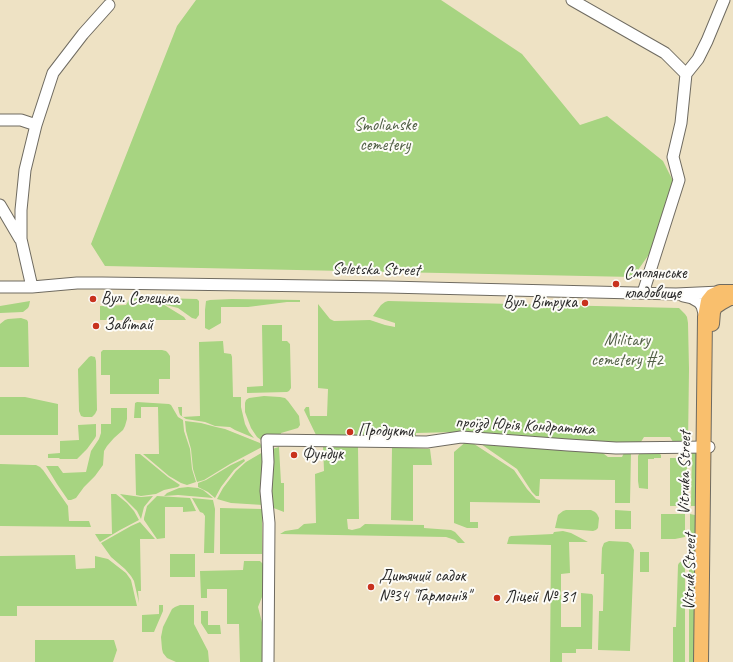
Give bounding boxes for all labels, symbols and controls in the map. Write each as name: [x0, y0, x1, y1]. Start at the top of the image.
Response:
park label: Smolianske cemetery: [354, 116, 416, 156]
street label: Seletska Street: [332, 259, 420, 281]
place label: Смолянське кладовище: [624, 264, 686, 304]
marker: Смолянське кладовище: [611, 279, 621, 289]
place label: Вул. Селецька: [101, 289, 179, 309]
place label: Вул. Вітрука: [503, 293, 577, 313]
marker: Вул. Селецька: [88, 294, 98, 304]
marker: Вул. Вітрука: [580, 298, 590, 308]
place label: Завітай: [104, 316, 153, 336]
marker: Завітай: [91, 321, 101, 331]
park label: Military cemetery #2: [591, 331, 663, 371]
street label: проїзд Юрія Кондратюка: [455, 412, 595, 440]
place label: Продукти: [358, 422, 413, 442]
marker: Продукти: [345, 427, 355, 437]
street label: Vitruka Street: [674, 431, 696, 515]
place label: Фундук: [302, 445, 343, 465]
marker: Фундук: [289, 450, 299, 460]
street label: Vitruk Street: [679, 533, 701, 611]
place label: Дитячий садок №34 "Гармонія": [379, 567, 471, 607]
marker: Дитячий садок №34 "Гармонія": [366, 582, 376, 592]
place label: Ліцей № 31: [505, 588, 576, 608]
marker: Ліцей № 31: [492, 593, 502, 603]

